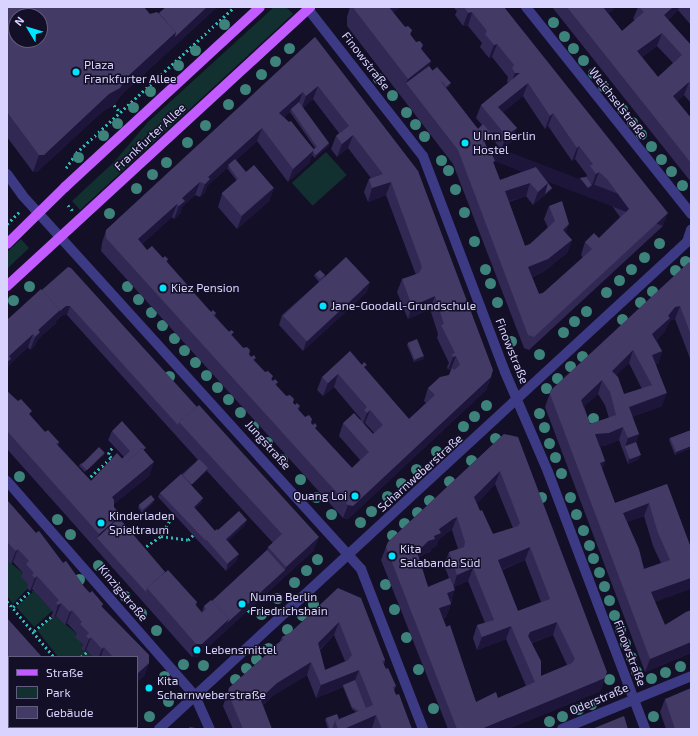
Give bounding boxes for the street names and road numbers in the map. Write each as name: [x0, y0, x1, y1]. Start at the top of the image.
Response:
street label: Finowstraße: [339, 29, 393, 93]
street label: Weichselstraße: [586, 65, 650, 141]
street label: Frankfurter Allee: [111, 100, 189, 174]
street label: Finowstraße: [492, 316, 532, 386]
street label: Jungstraße: [242, 417, 294, 473]
street label: Scharnweberstraße: [375, 431, 465, 515]
street label: Kinzigstraße: [95, 562, 151, 624]
street label: Finowstraße: [611, 618, 649, 688]
street label: Oderstraße: [567, 680, 631, 718]

